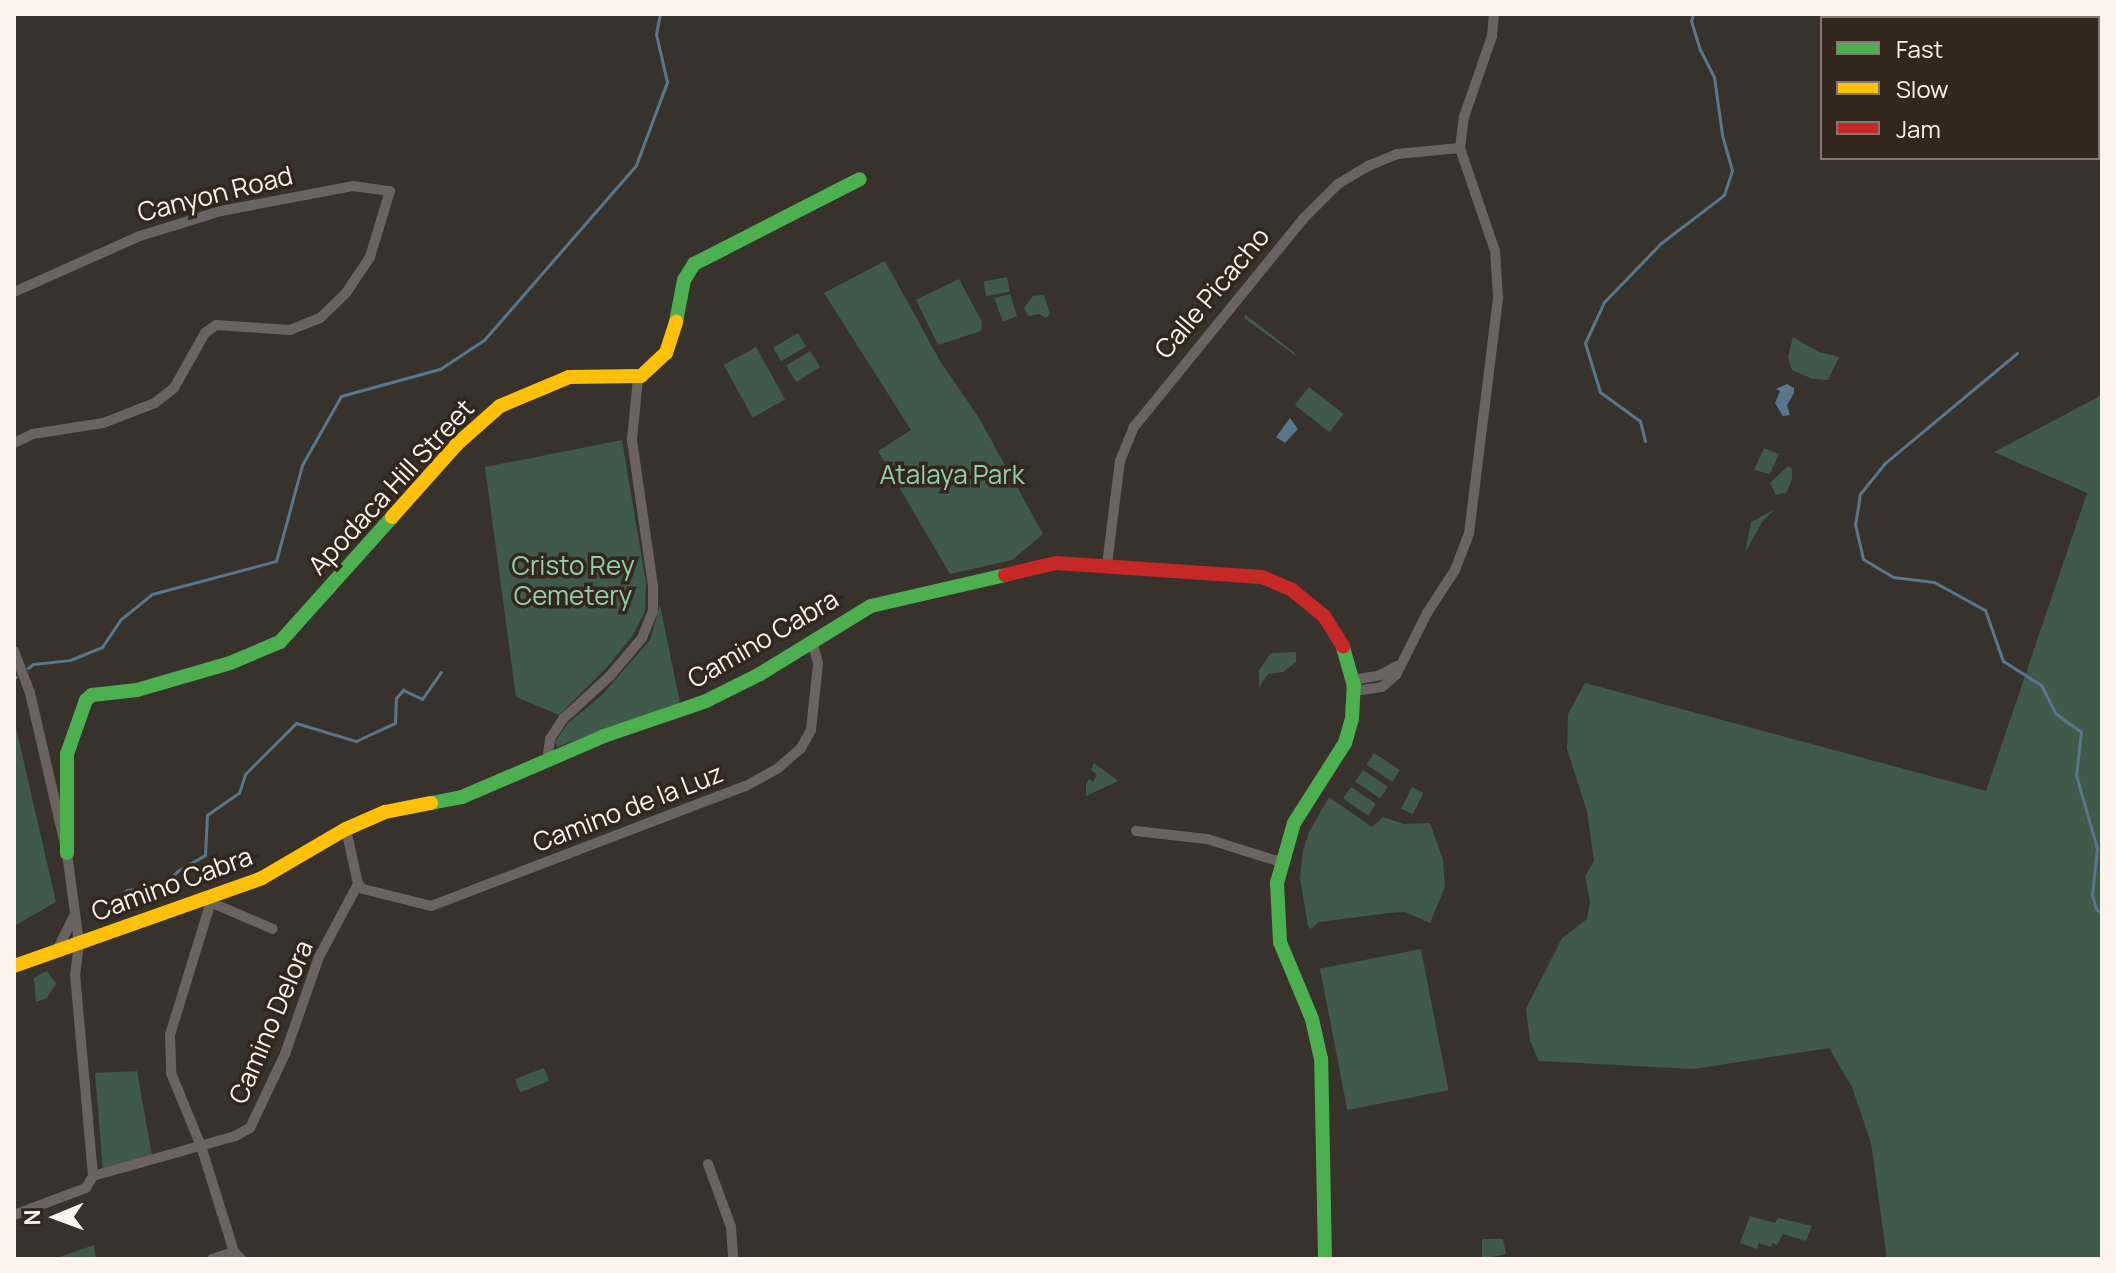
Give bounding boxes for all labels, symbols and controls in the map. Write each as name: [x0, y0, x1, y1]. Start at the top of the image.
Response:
legend: [1820, 16, 2100, 160]
text: Fast: [1896, 32, 1943, 65]
text: Slow: [1896, 72, 1949, 105]
text: Jam: [1896, 112, 1941, 145]
street label: Canyon Road: [134, 160, 296, 228]
street label: Calle Picacho: [1148, 221, 1276, 365]
street label: Apodaca Hill Street: [302, 393, 480, 581]
park label: Atalaya Park: [879, 459, 1025, 491]
park label: Cristo Rey Cemetery: [511, 550, 635, 612]
street label: Camino Cabra: [682, 583, 844, 695]
street label: Camino de la Luz: [529, 757, 727, 859]
street label: Camino Cabra: [87, 840, 257, 928]
street label: Camino Delora: [223, 936, 319, 1108]
north arrow: [16, 1177, 96, 1257]
text: N: [17, 1209, 47, 1226]

